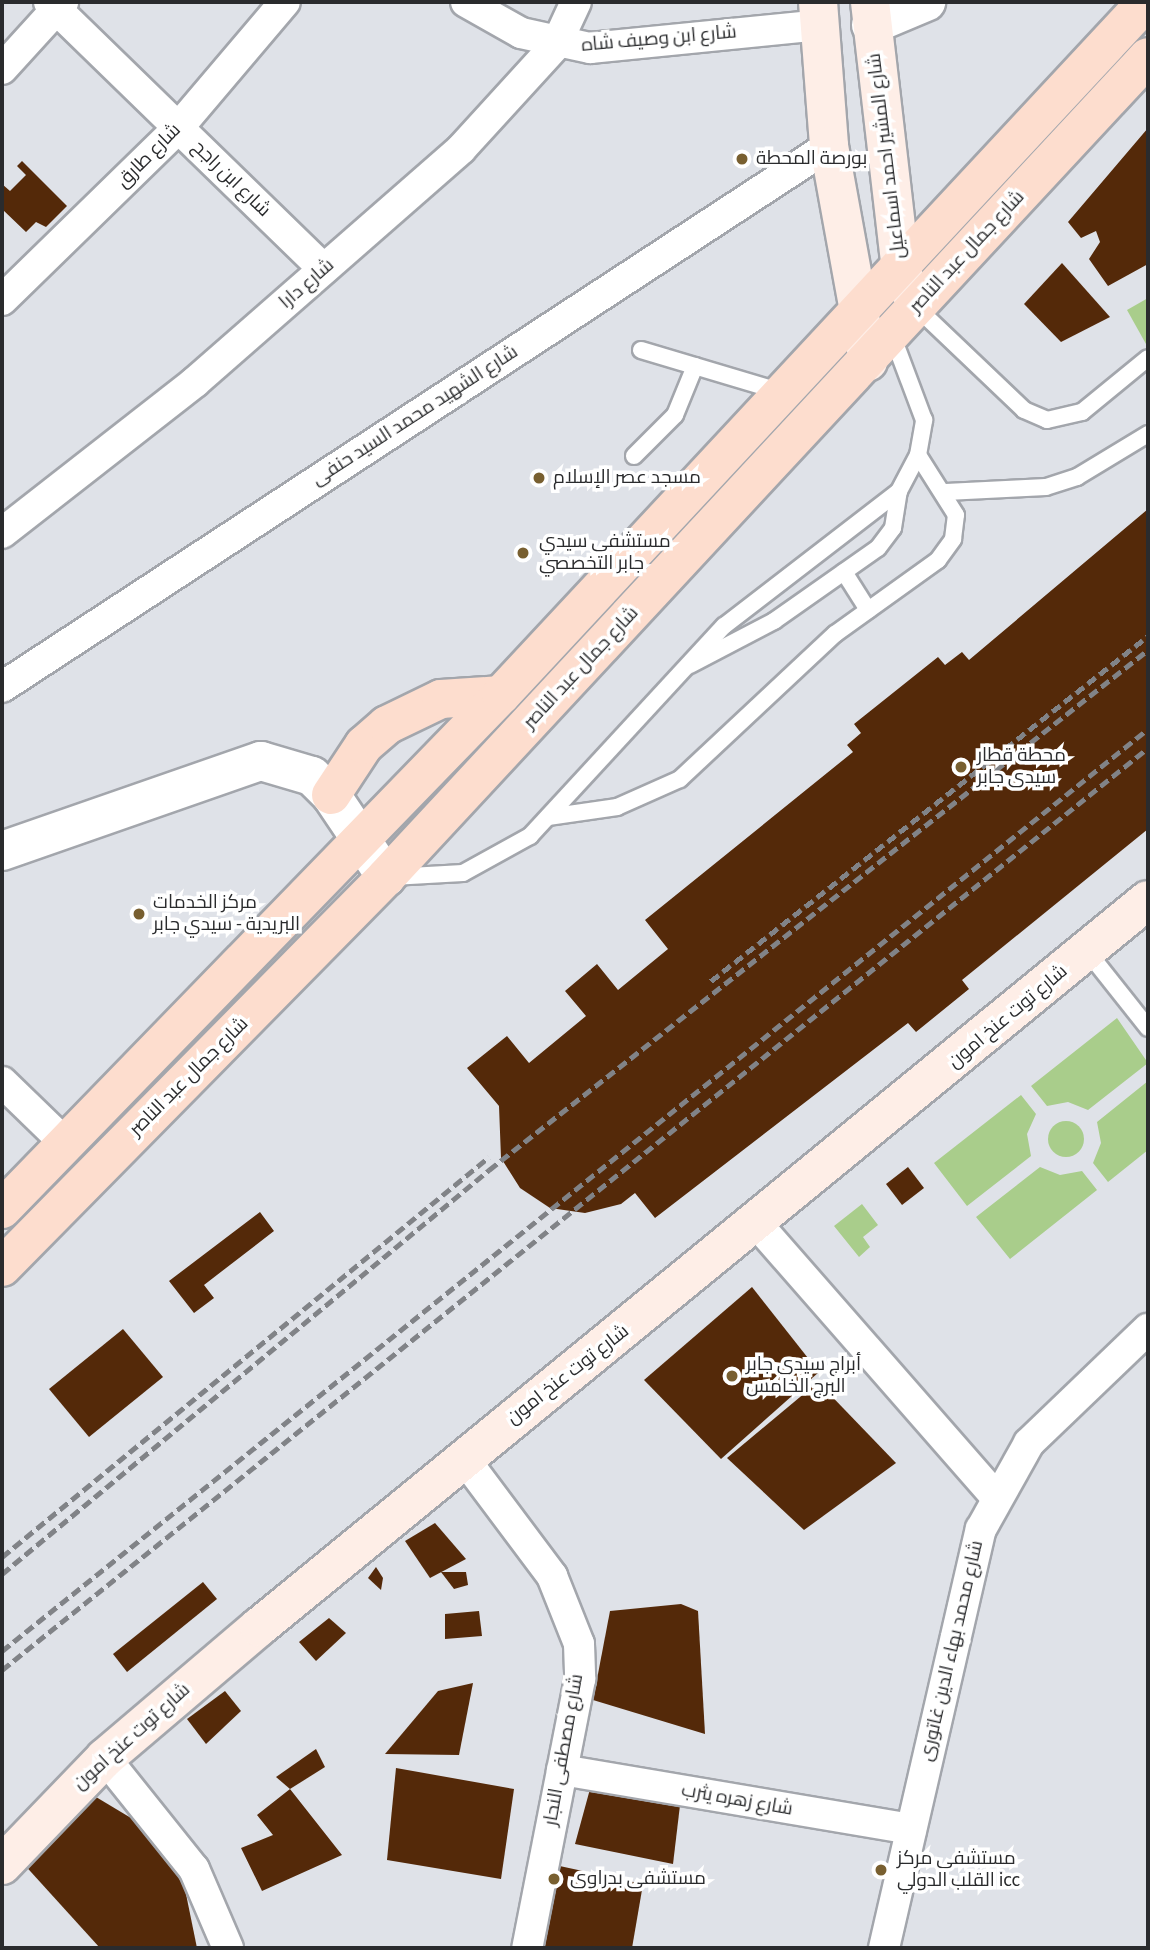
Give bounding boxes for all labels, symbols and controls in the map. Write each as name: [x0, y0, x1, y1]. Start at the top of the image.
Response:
street label: شارع ابن وصيف شاه: [580, 21, 738, 57]
street label: شارع المشير احمد اسماعيل: [863, 52, 911, 260]
street label: شارع طارق: [112, 119, 186, 193]
street label: شارع ابن راجح: [187, 136, 275, 222]
place label: بورصة المحطة: [756, 148, 867, 170]
marker: بورصة المحطة: [734, 151, 750, 167]
street label: شارع جمال عبد الناصر: [904, 186, 1030, 318]
street label: شارع دارا: [275, 254, 339, 314]
street label: شارع الشهيد محمد السيد حنفى: [308, 341, 522, 491]
place label: مسجد عصر الإسلام: [553, 467, 701, 489]
marker: مسجد عصر الإسلام: [531, 470, 547, 486]
place label: مستشفى سيدي جابر التخصصي: [539, 531, 671, 575]
marker: مستشفى سيدي جابر التخصصي: [513, 543, 533, 563]
street label: شارع جمال عبد الناصر: [518, 602, 644, 734]
place label: محطة قطار سيدى جابر: [977, 745, 1066, 789]
marker: محطة قطار سيدى جابر: [951, 757, 971, 777]
place label: مركز الخدمات البريدية - سيدي جابر: [153, 892, 300, 936]
marker: مركز الخدمات البريدية - سيدي جابر: [131, 906, 147, 922]
street label: شارع توت عنخ امون: [944, 960, 1072, 1074]
street label: شارع جمال عبد الناصر: [125, 1013, 253, 1141]
street label: شارع توت عنخ امون: [502, 1320, 634, 1430]
place label: أبراج سيدي جابر البرج الخامس: [746, 1354, 861, 1398]
marker: أبراج سيدي جابر البرج الخامس: [724, 1368, 740, 1384]
street label: شارع محمد بهاء الدين غاتورى: [915, 1538, 989, 1764]
street label: شارع مصطفى النجار: [539, 1672, 589, 1828]
street label: شارع توت عنخ امون: [69, 1679, 195, 1795]
street label: شارع زهره يثرب: [680, 1779, 794, 1821]
place label: مستشفى مركز القلب الدولي icc: [897, 1848, 1020, 1892]
marker: مستشفى مركز القلب الدولي icc: [871, 1860, 891, 1880]
place label: مستشفى بدراوى: [570, 1868, 706, 1890]
marker: مستشفى بدراوى: [544, 1869, 564, 1889]

